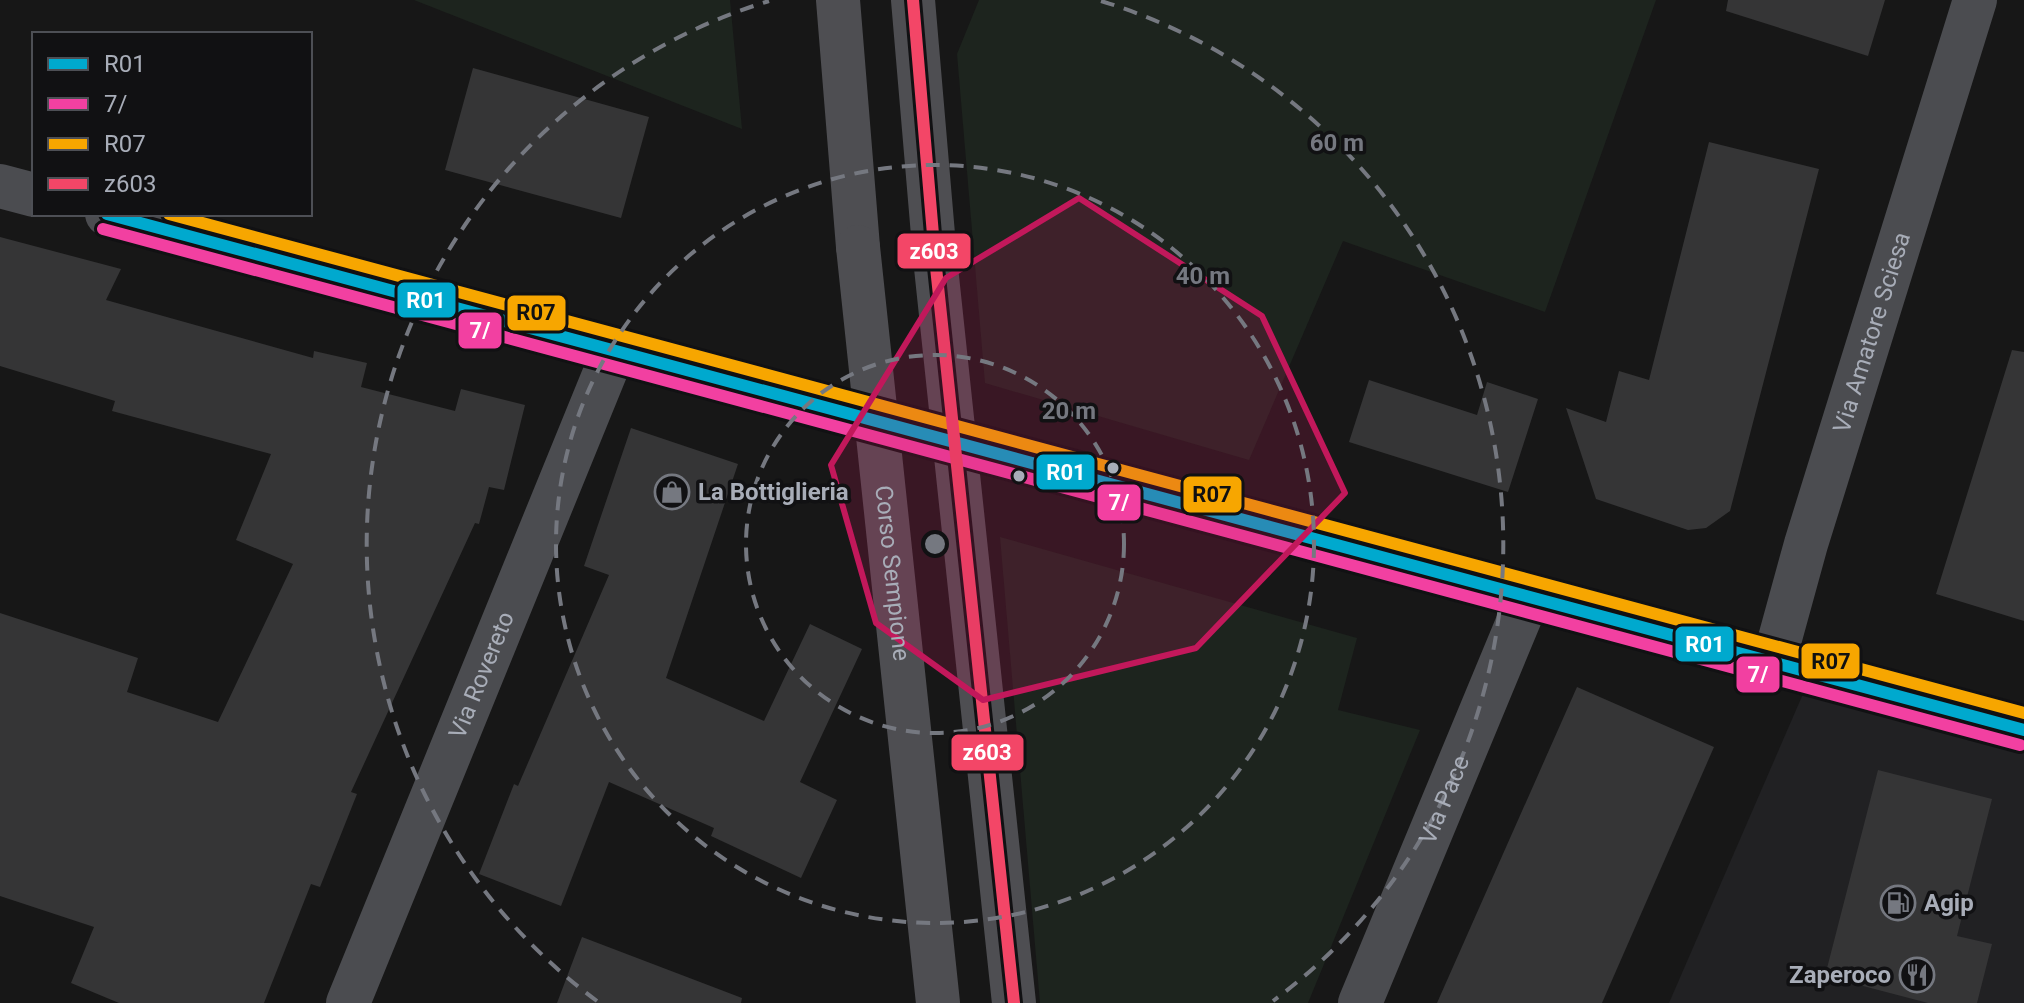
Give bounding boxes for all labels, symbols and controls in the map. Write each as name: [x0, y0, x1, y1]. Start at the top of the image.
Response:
legend: [32, 32, 312, 216]
text: R01: [104, 50, 146, 78]
text: 7/: [104, 90, 127, 118]
text: 60 m: [1310, 129, 1364, 157]
text: R07: [104, 130, 146, 158]
text: z603: [104, 170, 156, 198]
street label: Via Amatore Sciesa: [1827, 229, 1916, 436]
line badge: z603: [896, 232, 972, 270]
text: z603: [909, 239, 959, 264]
text: 40 m: [1176, 262, 1230, 290]
line badge: R01: [396, 281, 457, 319]
text: R01: [406, 288, 446, 313]
line badge: R07: [506, 294, 567, 332]
text: R07: [516, 300, 556, 325]
line badge: 7/: [457, 311, 503, 350]
text: 7/: [470, 318, 490, 343]
text: 20 m: [1042, 397, 1096, 425]
line badge: R01: [1035, 453, 1096, 491]
text: R01: [1046, 460, 1086, 485]
unlabelled marker: [1105, 460, 1121, 476]
unlabelled marker: [1011, 468, 1027, 484]
shop icon: La Bottiglieria: [653, 473, 691, 511]
line badge: R07: [1182, 475, 1243, 514]
place label: La Bottiglieria: [698, 478, 849, 506]
text: R07: [1192, 482, 1232, 507]
line badge: 7/: [1096, 483, 1142, 522]
street label: Corso Sempione: [869, 484, 916, 662]
text: 7/: [1109, 490, 1129, 515]
centre of rings: [921, 530, 949, 558]
street label: Via Rovereto: [443, 608, 520, 743]
line badge: R01: [1674, 625, 1735, 663]
text: R01: [1685, 632, 1725, 657]
line badge: R07: [1800, 642, 1861, 680]
text: R07: [1811, 649, 1851, 674]
line badge: 7/: [1735, 655, 1781, 694]
text: 7/: [1748, 662, 1768, 687]
line badge: z603: [950, 733, 1025, 772]
text: z603: [962, 740, 1012, 765]
street label: Via Pace: [1413, 751, 1475, 848]
fuel station icon: Agip: [1879, 884, 1917, 922]
place label: Agip: [1924, 889, 1974, 917]
restaurant icon: Zaperoco: [1898, 956, 1936, 994]
place label: Zaperoco: [1789, 961, 1891, 989]

